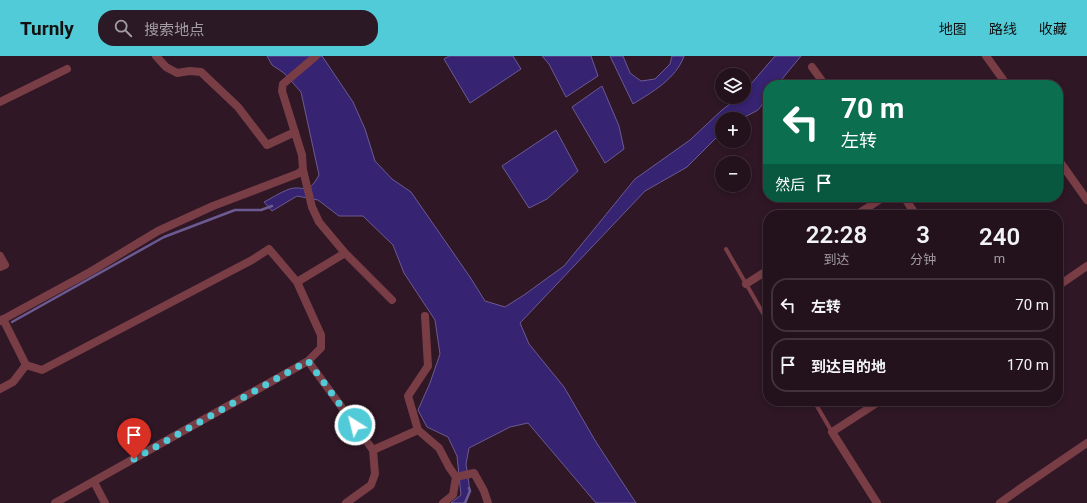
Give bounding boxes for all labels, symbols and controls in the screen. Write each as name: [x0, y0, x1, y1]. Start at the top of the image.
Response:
search box: [98, 10, 378, 46]
text: Turnly: [20, 17, 74, 40]
icon: search: [112, 17, 134, 39]
text: 搜索地点: [144, 21, 204, 39]
text: 地图: [939, 21, 967, 37]
text: 路线: [989, 21, 1017, 37]
text: 收藏: [1039, 21, 1067, 37]
map controls: [715, 68, 751, 192]
button: layers: [715, 68, 751, 104]
text: 70 m: [841, 92, 904, 125]
icon: left: [775, 96, 827, 148]
button: +: [715, 112, 751, 148]
text: 左转: [841, 130, 877, 151]
button: −: [715, 156, 751, 192]
icon: arrive: [813, 172, 835, 194]
text: 然后: [775, 176, 805, 194]
text: 22:28: [806, 221, 867, 249]
text: 3: [916, 221, 930, 249]
text: 240: [979, 223, 1020, 251]
text: m: [994, 251, 1005, 266]
text: 到达: [824, 252, 850, 267]
text: 分钟: [910, 252, 936, 267]
icon: left: [777, 294, 799, 316]
text: 70 m: [1015, 296, 1049, 314]
text: 左转: [811, 298, 841, 316]
icon: arrive: [777, 354, 799, 376]
text: 170 m: [1007, 356, 1049, 374]
text: 到达目的地: [811, 358, 886, 376]
position arrow: [334, 404, 376, 446]
pin: [117, 418, 151, 459]
icon: arrive: [123, 424, 145, 446]

